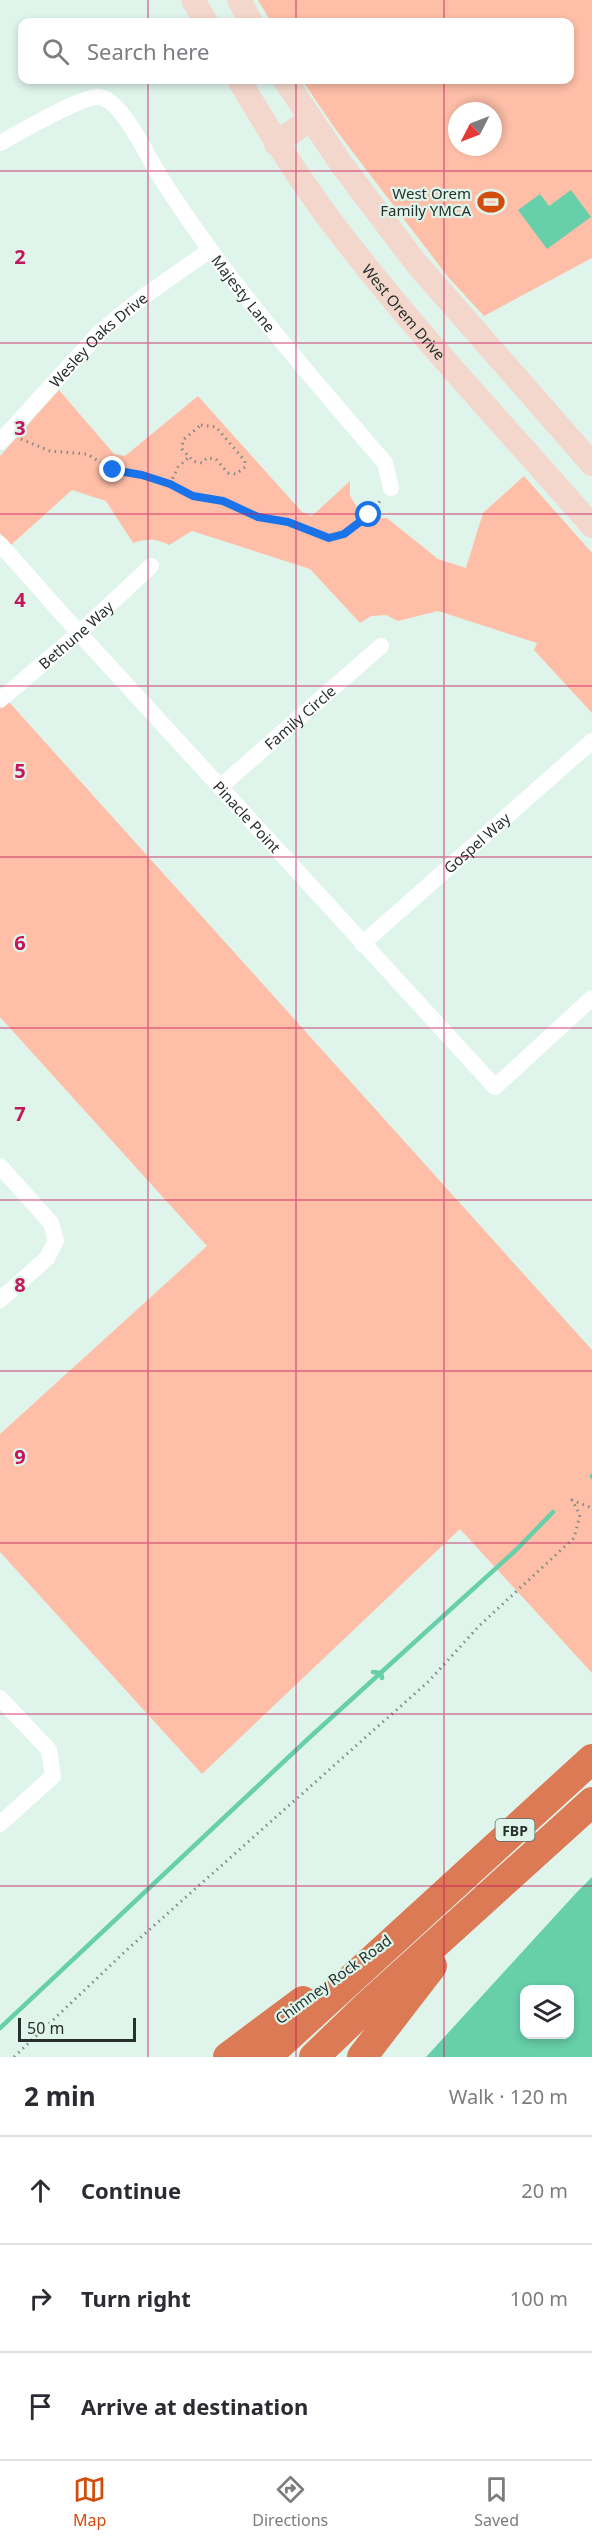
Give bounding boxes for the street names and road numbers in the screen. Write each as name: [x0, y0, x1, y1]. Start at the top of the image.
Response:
street label: Majesty Lane: [207, 251, 280, 336]
street label: West Orem Drive: [358, 260, 450, 364]
street label: Wesley Oaks Drive: [45, 288, 151, 391]
street label: Bethune Way: [34, 596, 118, 673]
street label: Family Circle: [260, 681, 340, 754]
street label: Pinacle Point: [209, 776, 286, 857]
street label: Gospel Way: [439, 808, 514, 878]
road number: FBP: [496, 1819, 534, 1841]
street label: Chimney Rock Road: [271, 1930, 395, 2028]

